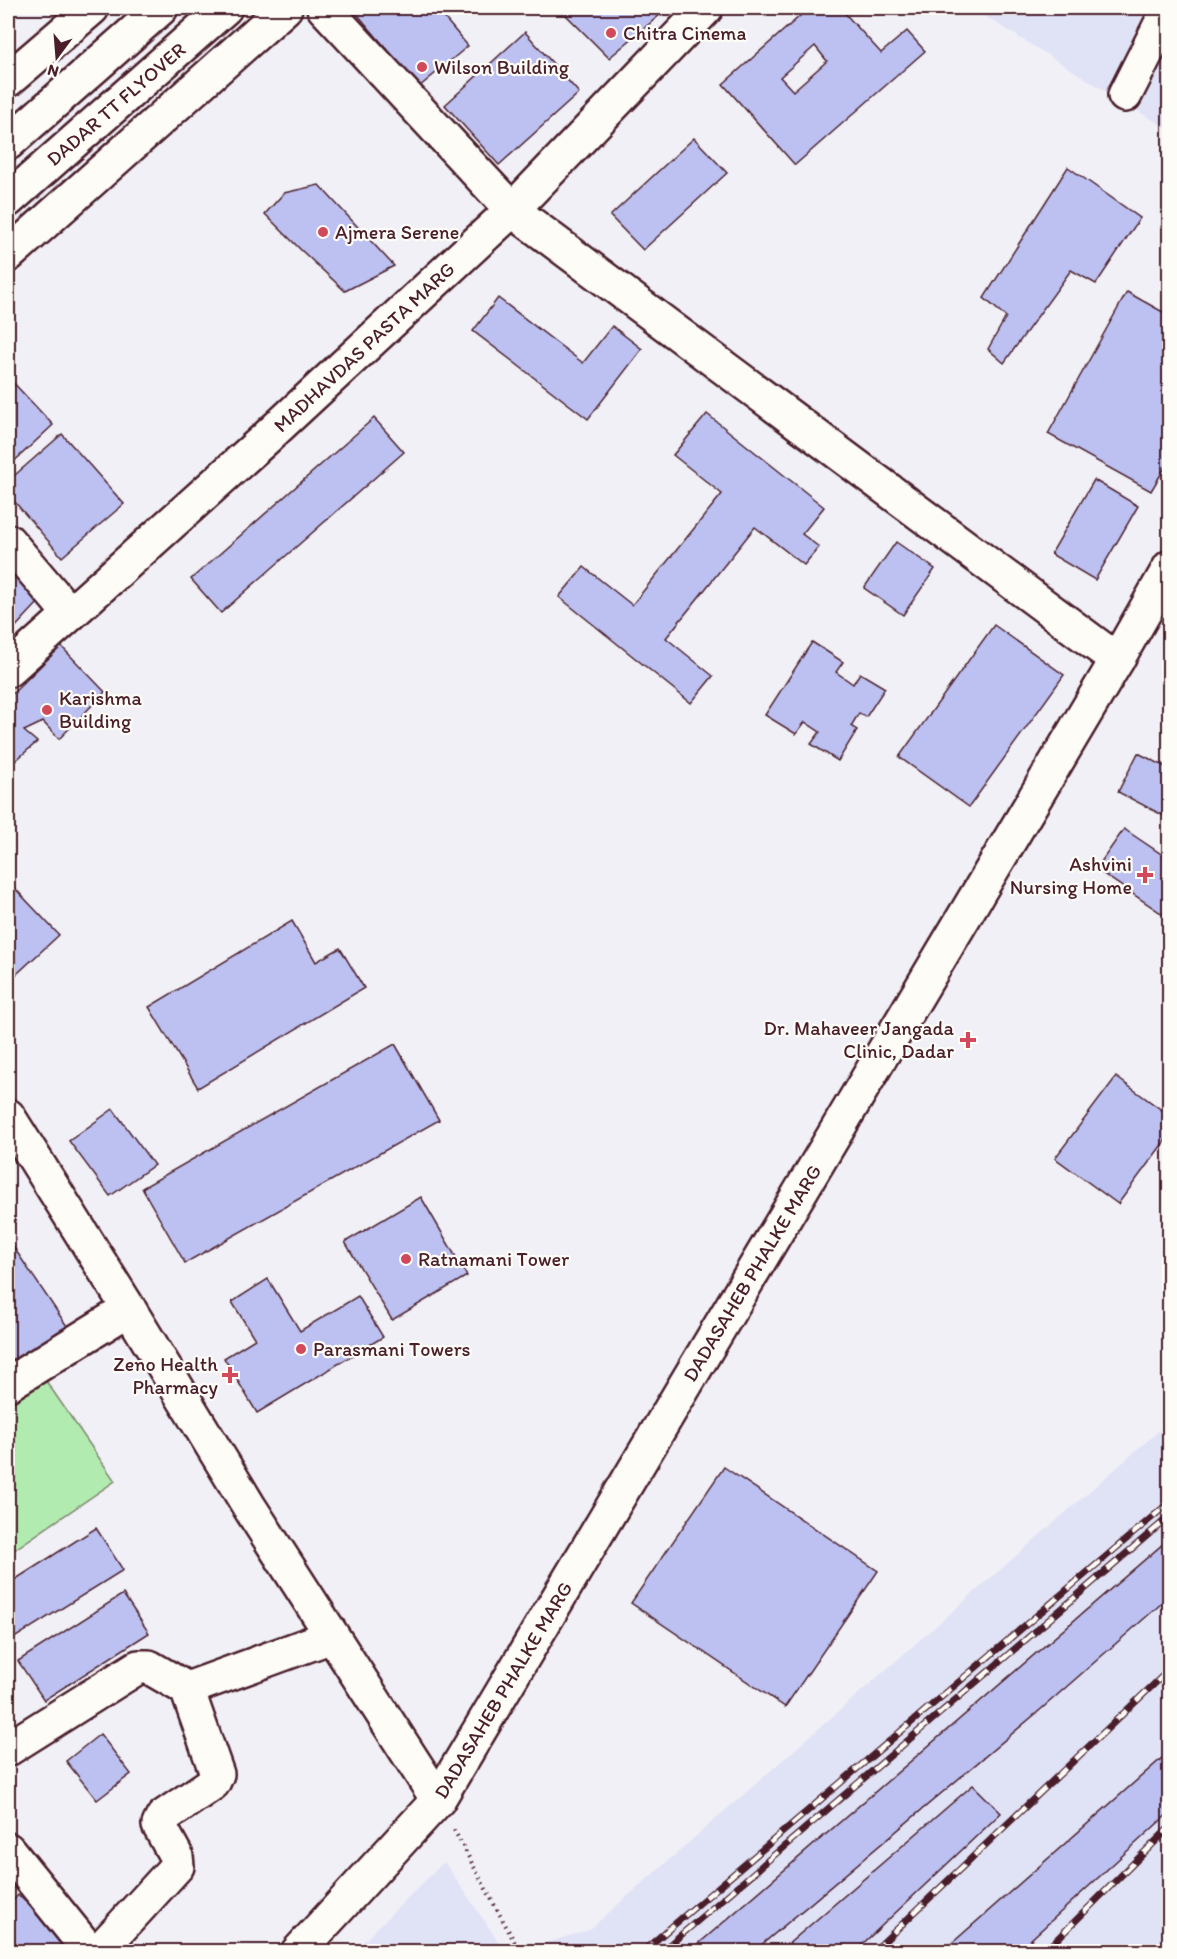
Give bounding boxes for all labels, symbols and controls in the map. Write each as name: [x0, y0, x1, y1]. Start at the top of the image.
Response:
place label: Chitra Cinema: [623, 21, 746, 45]
marker: Chitra Cinema: [604, 26, 618, 40]
north arrow: [27, 27, 87, 87]
street label: DADAR TT FLYOVER: [42, 37, 190, 171]
place label: Wilson Building: [434, 55, 570, 79]
text: N: [45, 60, 61, 82]
marker: Wilson Building: [415, 60, 429, 74]
place label: Ajmera Serene: [335, 220, 459, 244]
marker: Ajmera Serene: [316, 225, 330, 239]
street label: MADHAVDAS PASTA MARG: [268, 257, 460, 437]
place label: Karishma Building: [59, 686, 143, 733]
marker: Karishma Building: [40, 703, 54, 717]
place label: Ashvini Nursing Home: [1010, 852, 1132, 899]
marker: Ashvini Nursing Home: [1136, 866, 1154, 884]
place label: Dr. Mahaveer Jangada Clinic, Dadar: [764, 1016, 955, 1063]
marker: Dr. Mahaveer Jangada Clinic, Dadar: [959, 1031, 977, 1049]
street label: DADASAHEB PHALKE MARG: [678, 1160, 826, 1386]
place label: Ratnamani Tower: [418, 1247, 569, 1271]
marker: Ratnamani Tower: [399, 1252, 413, 1266]
place label: Parasmani Towers: [313, 1337, 471, 1361]
marker: Parasmani Towers: [294, 1342, 308, 1356]
place label: Zeno Health Pharmacy: [113, 1352, 219, 1399]
marker: Zeno Health Pharmacy: [223, 1368, 237, 1382]
street label: DADASAHEB PHALKE MARG: [429, 1577, 577, 1803]

